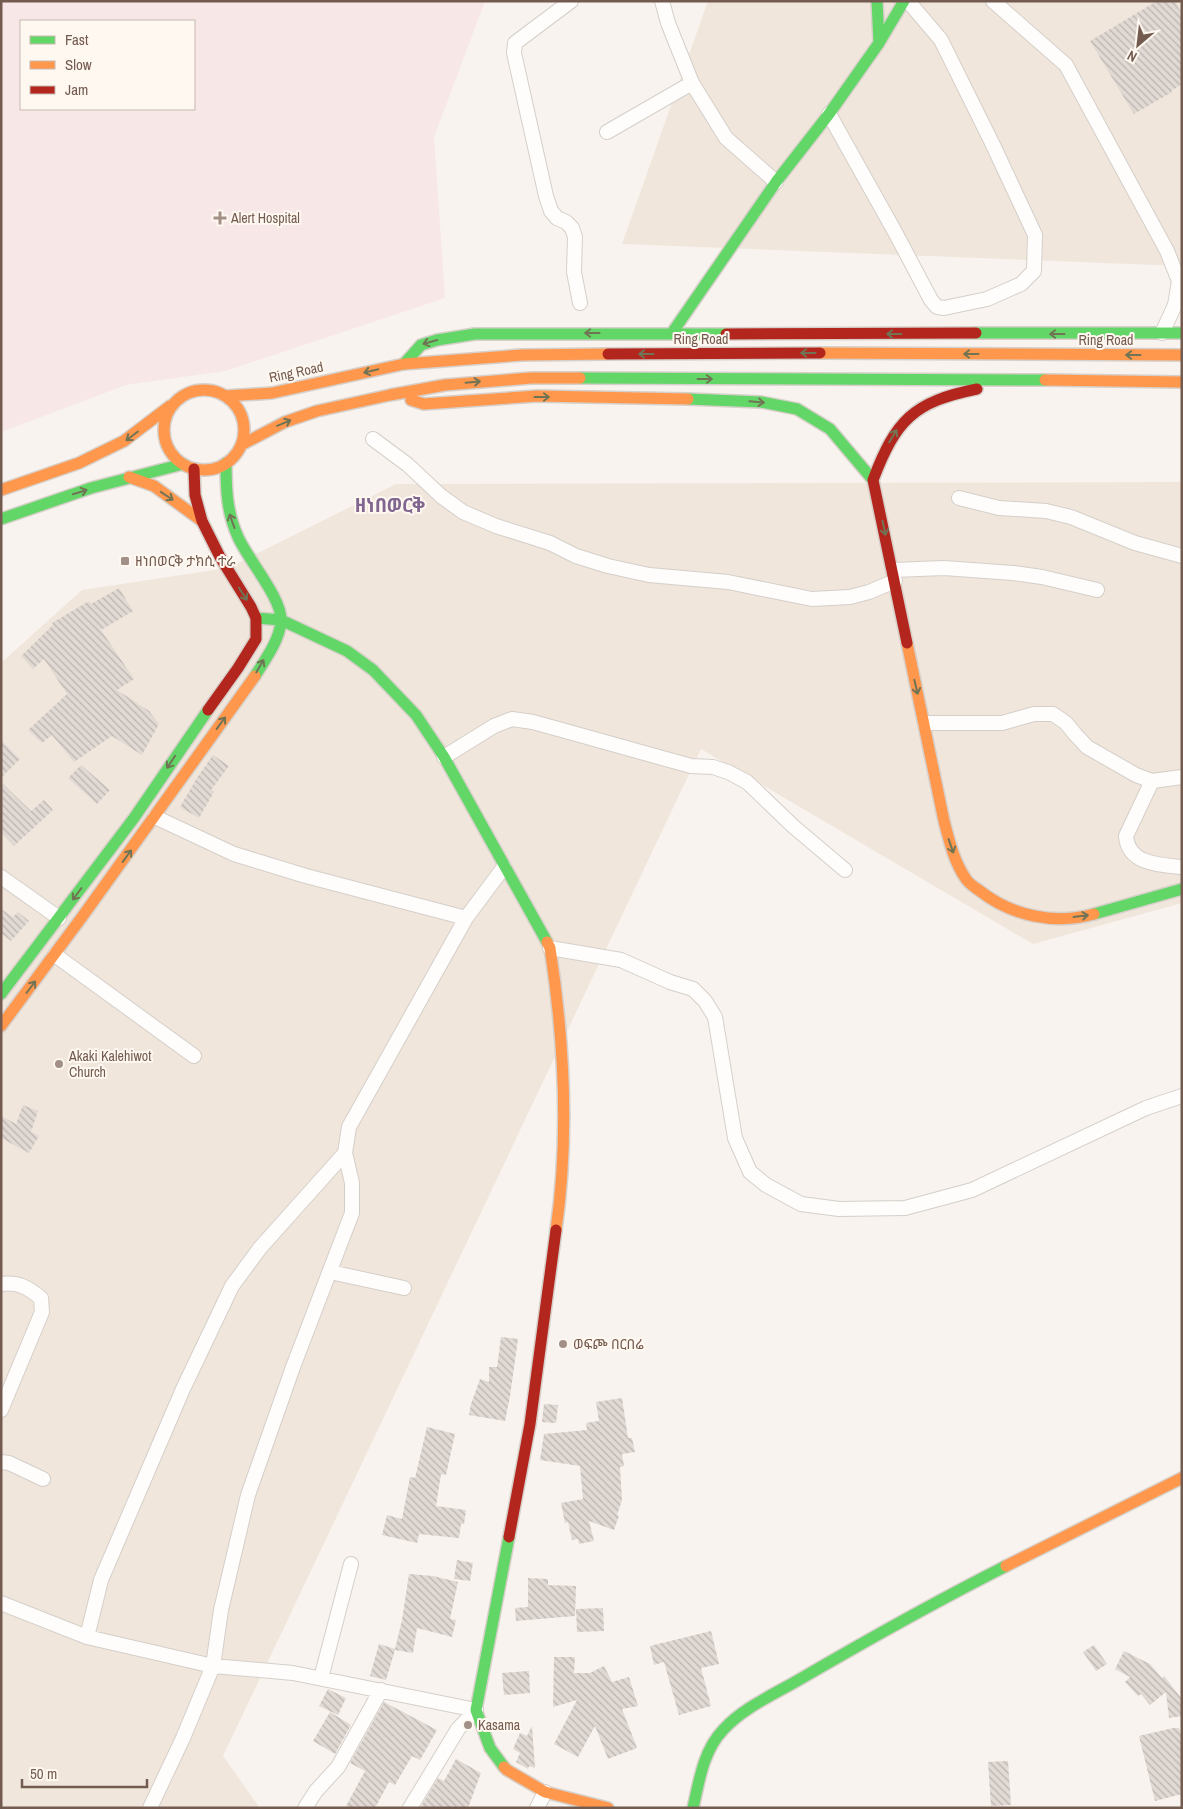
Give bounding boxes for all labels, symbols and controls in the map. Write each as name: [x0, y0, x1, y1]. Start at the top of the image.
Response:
legend: [20, 20, 195, 110]
north arrow: [1113, 20, 1163, 70]
text: Fast: [65, 29, 89, 50]
text: N: [1124, 47, 1140, 66]
text: Slow: [65, 54, 92, 75]
text: Jam: [65, 79, 88, 100]
place label: Alert Hospital: [230, 209, 300, 227]
marker: Alert Hospital: [213, 211, 227, 225]
one-way arrow: [584, 328, 600, 338]
one-way arrow: [886, 329, 902, 339]
one-way arrow: [1049, 329, 1065, 339]
street label: Ring Road: [674, 330, 728, 348]
street label: Ring Road: [1079, 331, 1133, 349]
one-way arrow: [422, 338, 438, 348]
one-way arrow: [800, 348, 816, 358]
one-way arrow: [638, 349, 654, 359]
one-way arrow: [963, 349, 979, 359]
one-way arrow: [1125, 350, 1142, 360]
street label: Ring Road: [267, 357, 325, 387]
one-way arrow: [363, 367, 379, 377]
one-way arrow: [696, 374, 713, 384]
one-way arrow: [464, 378, 480, 387]
one-way arrow: [534, 392, 550, 402]
one-way arrow: [749, 398, 765, 407]
one-way arrow: [276, 417, 291, 427]
one-way arrow: [889, 430, 899, 444]
one-way arrow: [125, 431, 139, 441]
one-way arrow: [72, 487, 88, 497]
one-way arrow: [160, 491, 174, 501]
district label: ዘነበወርቅ: [355, 492, 425, 518]
one-way arrow: [227, 514, 236, 529]
one-way arrow: [879, 519, 889, 535]
place label: ዘነበወርቅ ታክሲ ተራ: [135, 552, 236, 570]
marker: ዘነበወርቅ ታክሲ ተራ: [119, 555, 131, 567]
one-way arrow: [238, 587, 248, 601]
one-way arrow: [256, 660, 266, 674]
one-way arrow: [912, 679, 921, 695]
one-way arrow: [216, 716, 226, 730]
one-way arrow: [166, 755, 177, 769]
one-way arrow: [947, 837, 957, 853]
one-way arrow: [122, 849, 132, 863]
one-way arrow: [71, 887, 82, 900]
one-way arrow: [1073, 911, 1089, 921]
one-way arrow: [26, 980, 36, 994]
place label: Akaki Kalehiwot Church: [68, 1047, 151, 1081]
marker: Akaki Kalehiwot Church: [53, 1058, 65, 1070]
place label: ወፍጮ በርበሬ: [573, 1335, 644, 1353]
marker: ወፍጮ በርበሬ: [557, 1338, 569, 1350]
place label: Kasama: [478, 1716, 521, 1734]
marker: Kasama: [462, 1719, 474, 1731]
scale bar: [22, 1756, 148, 1788]
text: 50 m: [30, 1763, 57, 1784]

